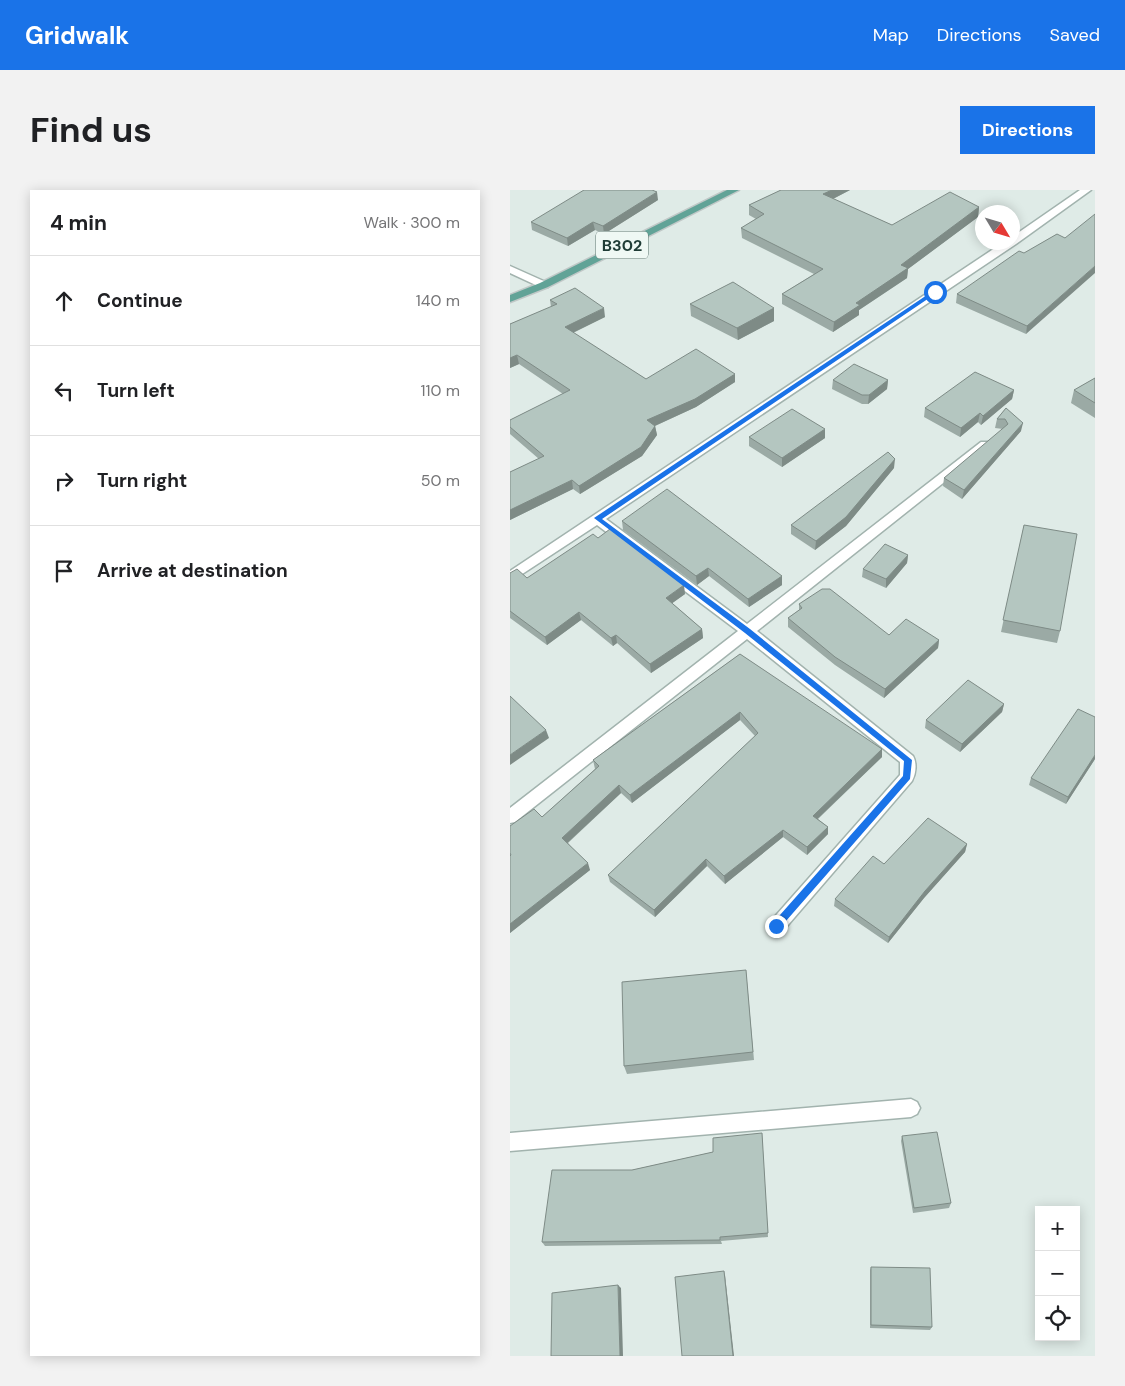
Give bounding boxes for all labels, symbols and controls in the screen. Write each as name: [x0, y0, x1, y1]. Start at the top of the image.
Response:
text: Gridwalk: [25, 20, 129, 51]
text: Map: [873, 23, 909, 47]
text: Directions: [937, 23, 1022, 47]
text: Saved: [1050, 23, 1100, 47]
button: Directions: [960, 106, 1095, 154]
text: Find us: [30, 107, 152, 153]
north arrow: [975, 205, 1020, 250]
text: 4 min: [50, 209, 107, 237]
text: Walk · 300 m: [363, 212, 460, 233]
road number: B302: [596, 232, 648, 258]
route start: [924, 281, 947, 304]
icon: ahead: [50, 287, 78, 315]
text: Continue: [97, 288, 183, 313]
text: 140 m: [416, 290, 460, 311]
icon: left: [50, 377, 78, 405]
text: Turn left: [97, 378, 175, 403]
text: 110 m: [421, 380, 460, 401]
icon: right: [50, 467, 78, 495]
text: Turn right: [97, 468, 187, 493]
text: 50 m: [421, 470, 460, 491]
icon: arrive: [50, 557, 78, 585]
text: Arrive at destination: [97, 558, 288, 583]
route end: [765, 915, 788, 938]
map controls: [1035, 1206, 1080, 1341]
button: +: [1035, 1206, 1080, 1251]
button: −: [1035, 1251, 1080, 1296]
button: locate: [1035, 1296, 1080, 1341]

